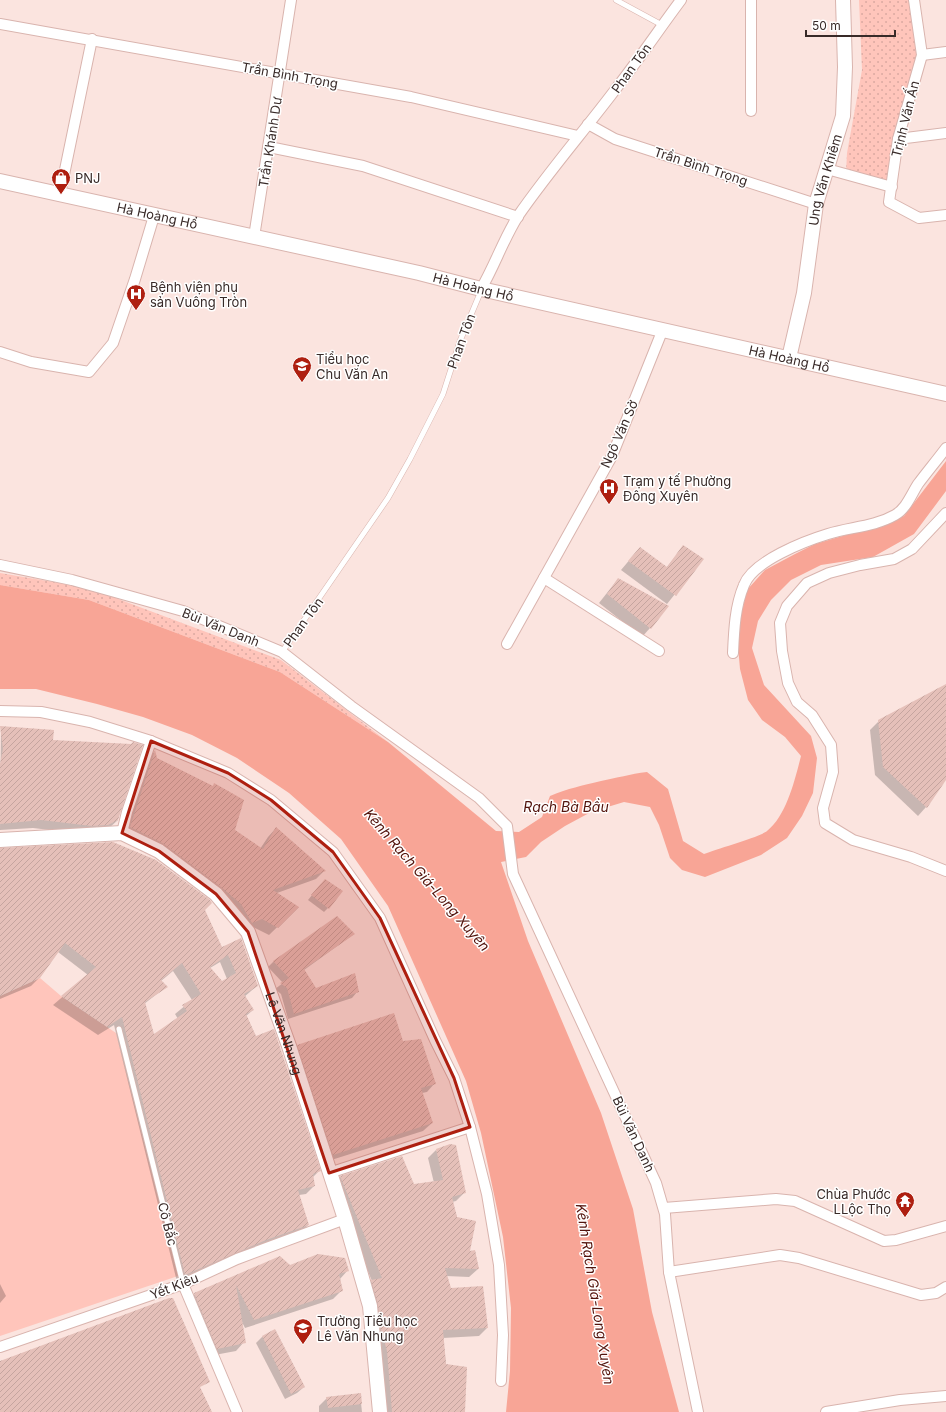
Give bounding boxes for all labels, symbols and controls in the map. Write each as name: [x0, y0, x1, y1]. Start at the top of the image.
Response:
scale bar: [806, 12, 895, 38]
text: 50 m: [812, 18, 841, 33]
street label: Phan Tôn: [608, 40, 654, 96]
street label: Trần Bình Trọng: [241, 59, 339, 91]
street label: Trịnh Văn Ấn: [886, 78, 922, 159]
street label: Trần Khánh Dư: [255, 96, 285, 188]
street label: Ung Văn Khiêm: [805, 132, 845, 227]
street label: Trần Bình Trọng: [652, 143, 750, 189]
shop icon: PNJ: [50, 167, 72, 195]
place label: PNJ: [75, 170, 101, 186]
street label: Hà Hoàng Hổ: [115, 199, 199, 232]
street label: Hà Hoàng Hổ: [431, 269, 515, 304]
place label: Bệnh viện phụ sản Vuông Tròn: [150, 279, 247, 310]
hospital icon: Bệnh viện phụ sản Vuông Tròn: [125, 283, 147, 311]
street label: Phan Tôn: [444, 311, 478, 371]
street label: Hà Hoàng Hổ: [747, 342, 831, 376]
place label: Tiểu học Chu Văn An: [316, 351, 388, 382]
school or university icon: Tiểu học Chu Văn An: [291, 355, 313, 383]
street label: Ngô Văn Sở: [597, 398, 641, 470]
place label: Trạm y tế Phường Đông Xuyên: [623, 473, 731, 504]
hospital icon: Trạm y tế Phường Đông Xuyên: [598, 477, 620, 505]
street label: Phan Tôn: [280, 594, 326, 650]
street label: Bùi Văn Danh: [180, 604, 262, 650]
water label: Rạch Bà Bầu: [523, 798, 609, 815]
water label: Kênh Rạch Giá-Long Xuyên: [361, 805, 494, 954]
street label: Lê Văn Nhung: [262, 990, 306, 1077]
street label: Bùi Văn Danh: [609, 1093, 659, 1175]
place label: Chùa Phước LLộc Thọ: [816, 1186, 891, 1217]
temple icon: Chùa Phước LLộc Thọ: [894, 1190, 916, 1218]
street label: Cô Bắc: [155, 1201, 181, 1247]
water label: Kênh Rạch Giá-Long Xuyên: [573, 1202, 618, 1386]
street label: Yết Kiêu: [147, 1269, 201, 1303]
place label: Trường Tiểu học Lê Văn Nhung: [317, 1313, 418, 1344]
school or university icon: Trường Tiểu học Lê Văn Nhung: [292, 1317, 314, 1345]

